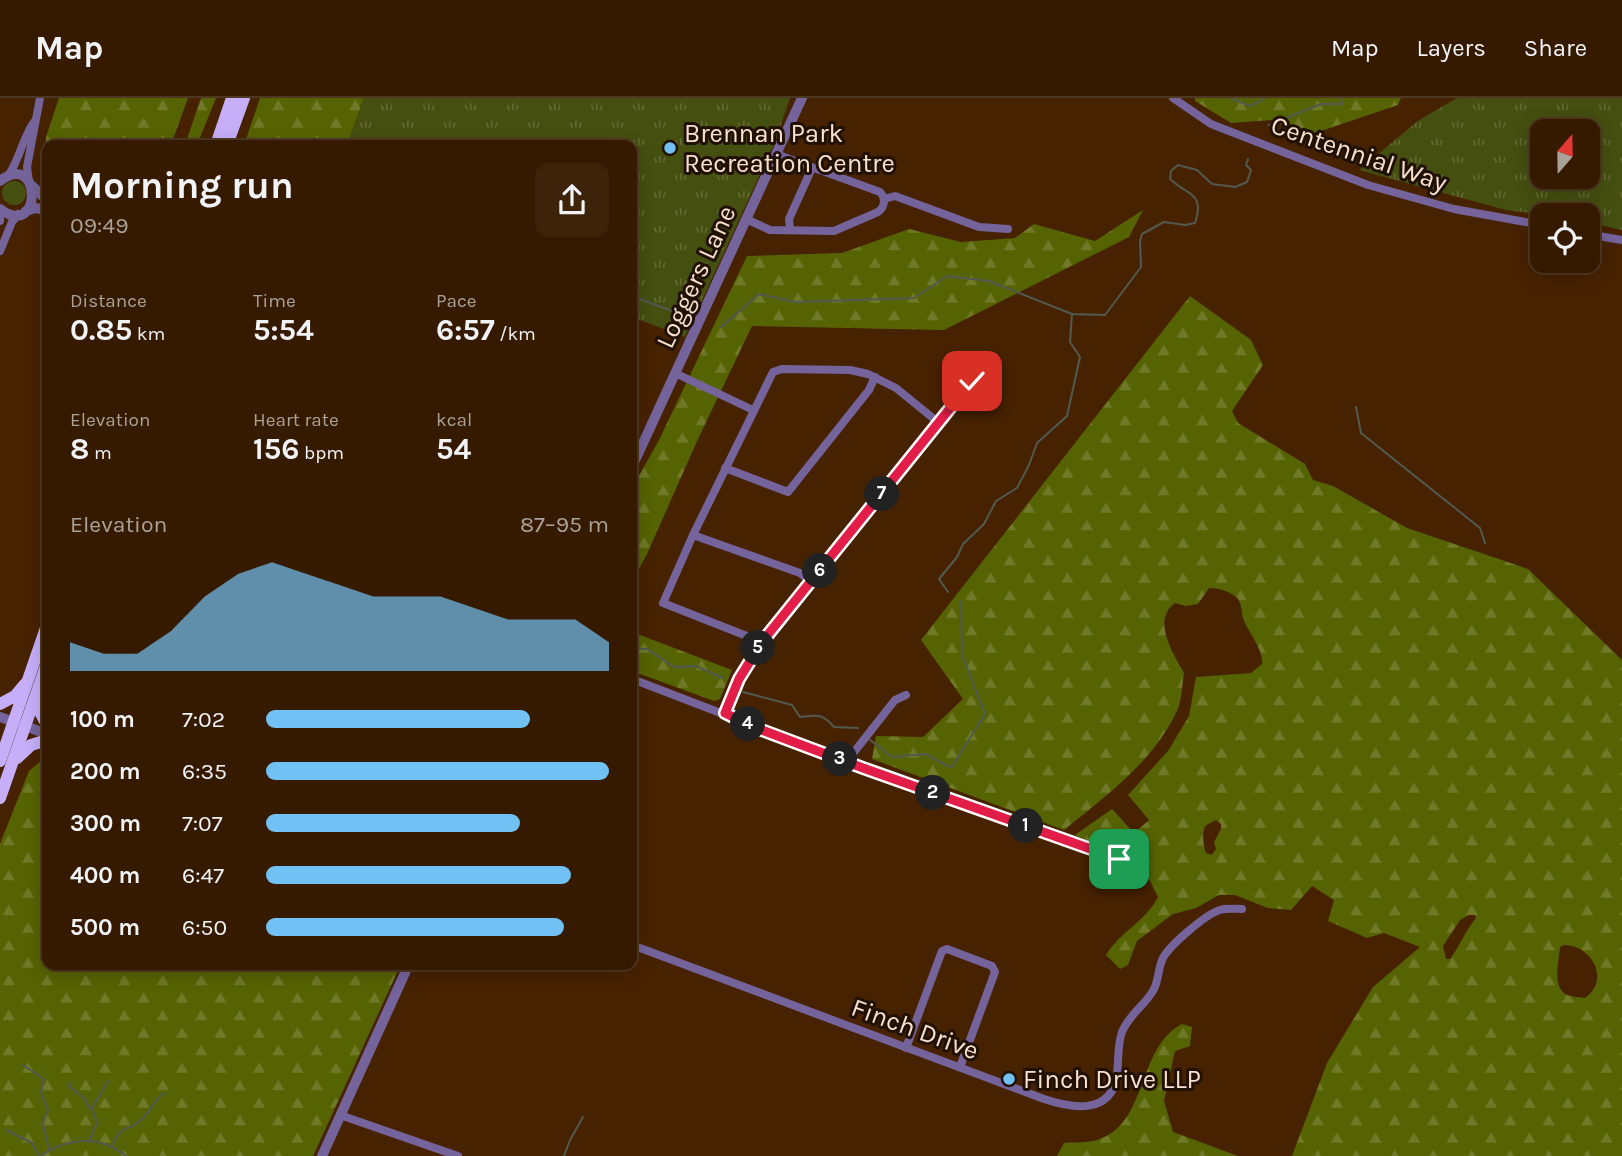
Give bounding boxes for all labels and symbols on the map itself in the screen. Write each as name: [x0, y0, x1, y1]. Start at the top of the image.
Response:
street label: Centennial Way: [1267, 109, 1451, 199]
place label: Brennan Park Recreation Centre: [684, 118, 895, 179]
north arrow: [1530, 119, 1600, 189]
marker: Brennan Park Recreation Centre: [662, 140, 678, 156]
street label: Loggers Lane: [649, 201, 743, 353]
pin: [942, 351, 1002, 411]
pin: 7: [864, 476, 900, 512]
pin: 6: [802, 554, 838, 588]
pin: 5: [740, 630, 776, 666]
pin: 4: [730, 706, 766, 742]
pin: 3: [822, 742, 858, 776]
pin: 2: [916, 776, 950, 810]
pin: 1: [1009, 808, 1044, 844]
pin: [1089, 829, 1149, 889]
street label: Finch Drive: [847, 992, 983, 1066]
place label: Finch Drive LLP: [1023, 1064, 1201, 1095]
marker: Finch Drive LLP: [1001, 1071, 1017, 1087]

